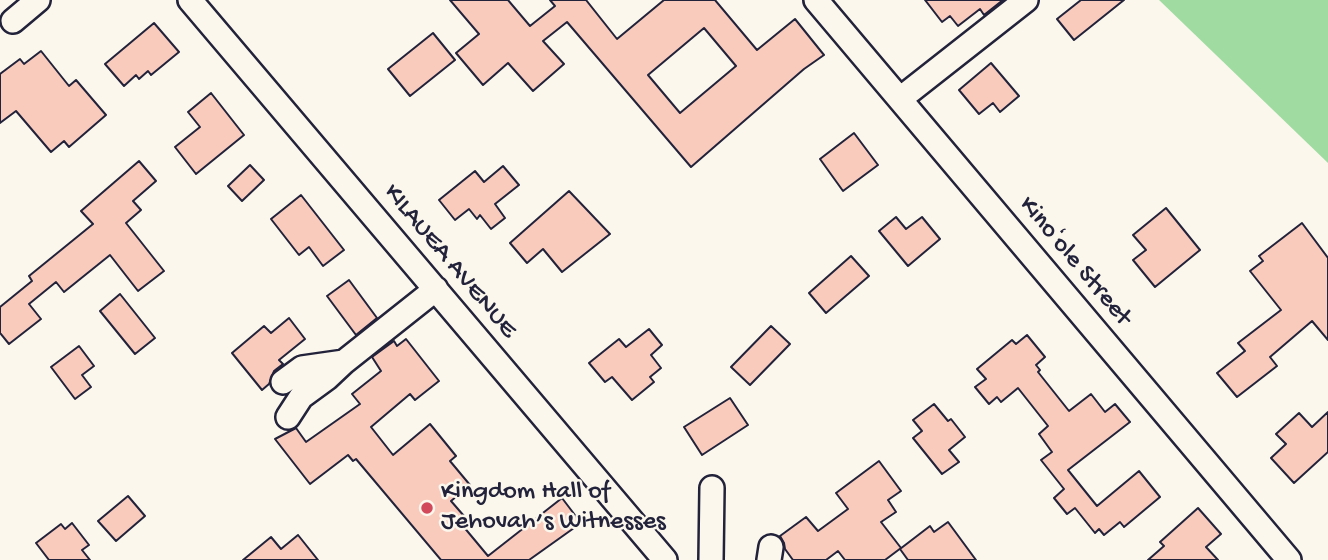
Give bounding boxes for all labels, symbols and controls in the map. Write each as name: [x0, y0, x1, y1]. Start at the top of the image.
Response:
street label: KILAUEA AVENUE: [375, 178, 523, 346]
street label: Kinoʻole Street: [1011, 191, 1137, 333]
place label: Kingdom Hall of Jehovah’s Witnesses: [441, 477, 666, 538]
marker: Kingdom Hall of Jehovah’s Witnesses: [419, 500, 435, 516]

